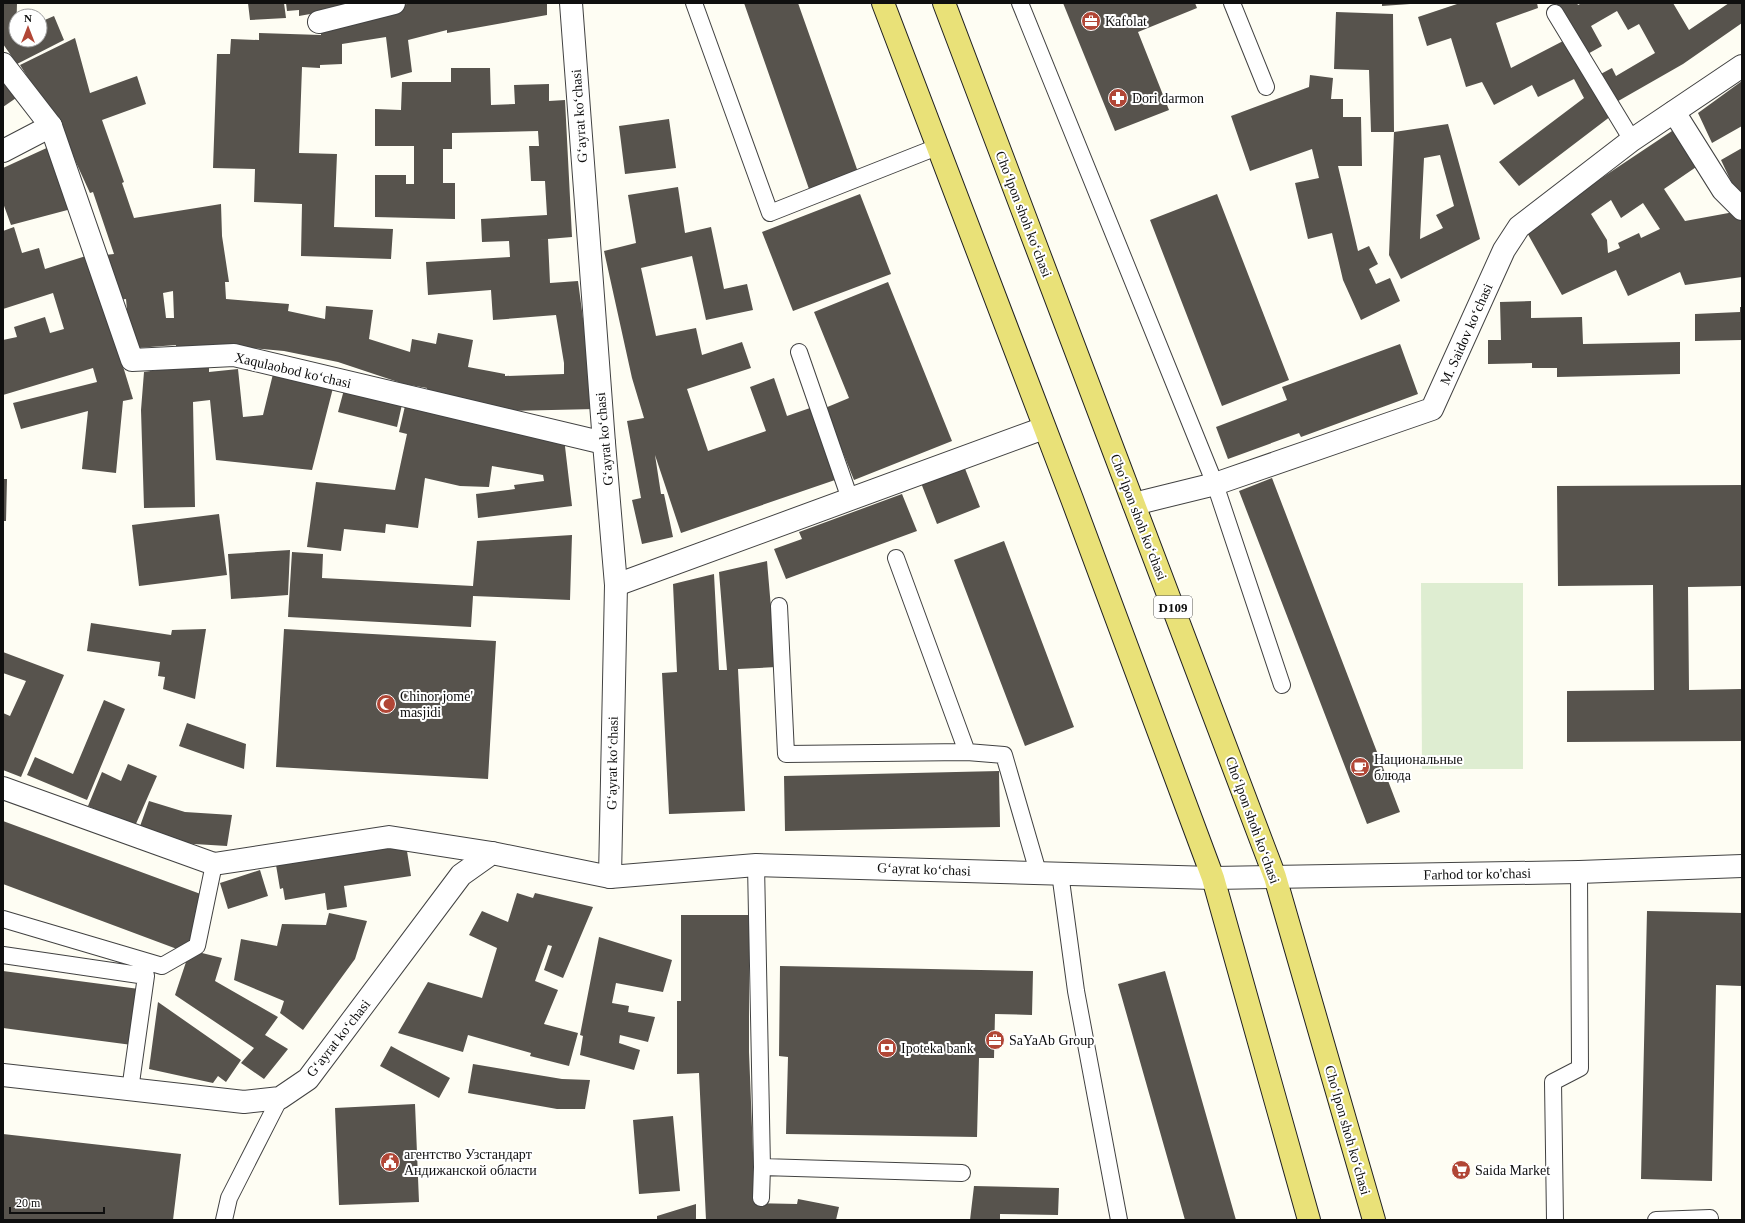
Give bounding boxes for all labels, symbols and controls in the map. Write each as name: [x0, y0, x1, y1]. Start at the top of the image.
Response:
north arrow: [8, 8, 48, 48]
office icon: Kafolat: [1080, 10, 1102, 32]
text: N: [24, 12, 32, 24]
place label: Kafolat: [1105, 14, 1147, 29]
street label: Gʻayrat koʻchasi: [569, 69, 590, 163]
pharmacy icon: Dori darmon: [1107, 87, 1129, 109]
place label: Dori darmon: [1132, 91, 1204, 106]
street label: Choʻlpon shoh koʻchasi: [993, 149, 1055, 279]
street label: M. Saidov koʻchasi: [1437, 281, 1496, 387]
street label: Xaqulaobod koʻchasi: [233, 350, 353, 391]
street label: Gʻayrat koʻchasi: [593, 392, 616, 486]
street label: Choʻlpon shoh koʻchasi: [1108, 452, 1170, 582]
road number: D109: [1154, 596, 1192, 618]
place label: Chinor jome' masjidi: [400, 689, 473, 720]
mosque icon: Chinor jome' masjidi: [375, 693, 397, 715]
street label: Gʻayrat koʻchasi: [604, 716, 621, 810]
place label: Национальные блюда: [1374, 752, 1463, 783]
street label: Choʻlpon shoh koʻchasi: [1223, 755, 1282, 886]
cafe icon: Национальные блюда: [1349, 756, 1371, 778]
street label: Gʻayrat koʻchasi: [877, 860, 971, 879]
street label: Farhod tor ko'chasi: [1423, 866, 1531, 883]
street label: Gʻayrat koʻchasi: [304, 997, 373, 1080]
office icon: SaYaAb Group: [984, 1029, 1006, 1051]
place label: SaYaAb Group: [1009, 1033, 1094, 1048]
bank icon: Ipoteka bank: [876, 1037, 898, 1059]
place label: Ipoteka bank: [901, 1041, 974, 1056]
street label: Choʻlpon shoh koʻchasi: [1322, 1064, 1373, 1197]
place label: агентство Узстандарт Андижанской области: [404, 1147, 537, 1178]
public building icon: агентство Узстандарт Андижанской области: [379, 1151, 401, 1173]
supermarket icon: Saida Market: [1450, 1159, 1472, 1181]
place label: Saida Market: [1475, 1163, 1550, 1178]
scale bar: [10, 1189, 104, 1215]
text: 20 m: [16, 1196, 41, 1210]

